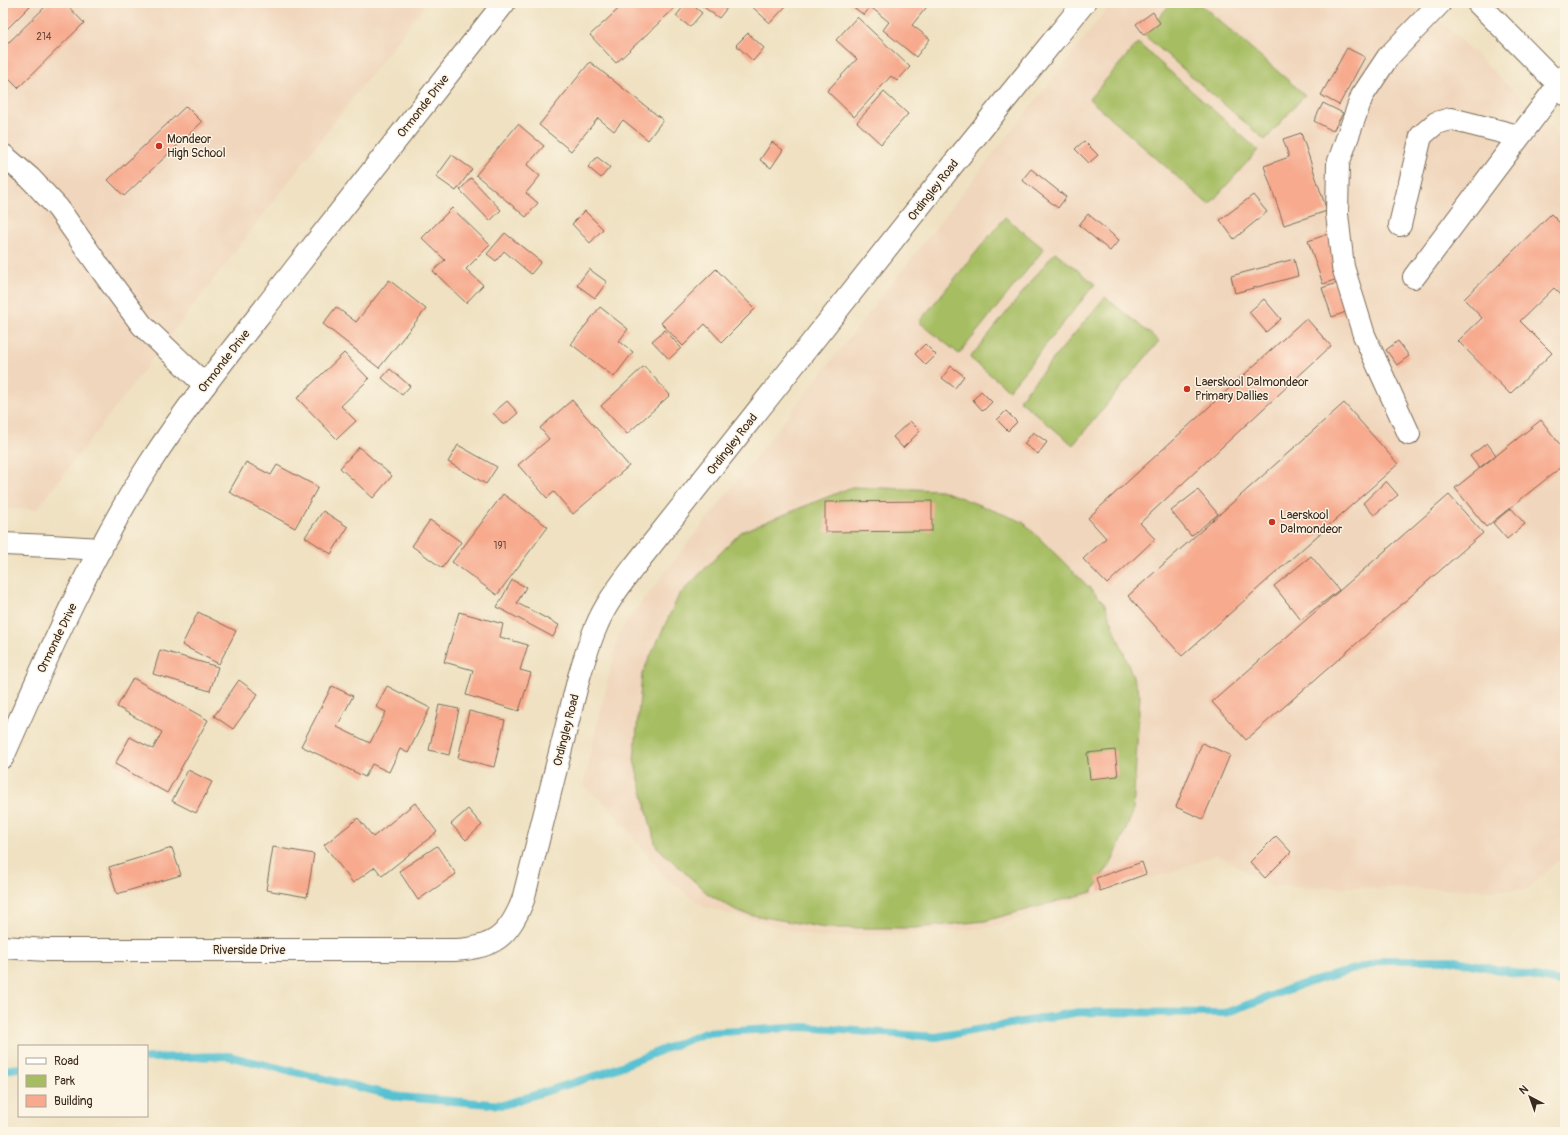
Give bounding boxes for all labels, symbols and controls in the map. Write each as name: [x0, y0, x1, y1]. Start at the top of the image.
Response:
house number: 214: [36, 31, 52, 43]
street label: Ormonde Drive: [394, 72, 453, 141]
place label: Mondeor High School: [167, 132, 226, 161]
marker: Mondeor High School: [154, 141, 164, 151]
street label: Ordingley Road: [905, 157, 962, 224]
street label: Ormonde Drive: [195, 327, 254, 396]
place label: Laerskool Dalmondeor Primary Dallies: [1195, 375, 1309, 404]
marker: Laerskool Dalmondeor Primary Dallies: [1182, 384, 1192, 394]
street label: Ordingley Road: [704, 411, 761, 478]
place label: Laerskool Dalmondeor: [1280, 508, 1343, 537]
marker: Laerskool Dalmondeor: [1267, 517, 1277, 527]
house number: 191: [494, 540, 507, 552]
street label: Ormonde Drive: [34, 601, 81, 676]
street label: Ordingley Road: [550, 692, 583, 768]
street label: Riverside Drive: [213, 943, 285, 958]
legend: [18, 1045, 148, 1117]
text: Road: [54, 1054, 79, 1069]
text: Park: [54, 1074, 75, 1089]
north arrow: [1510, 1077, 1550, 1117]
text: N: [1517, 1082, 1531, 1097]
text: Building: [54, 1094, 93, 1109]

